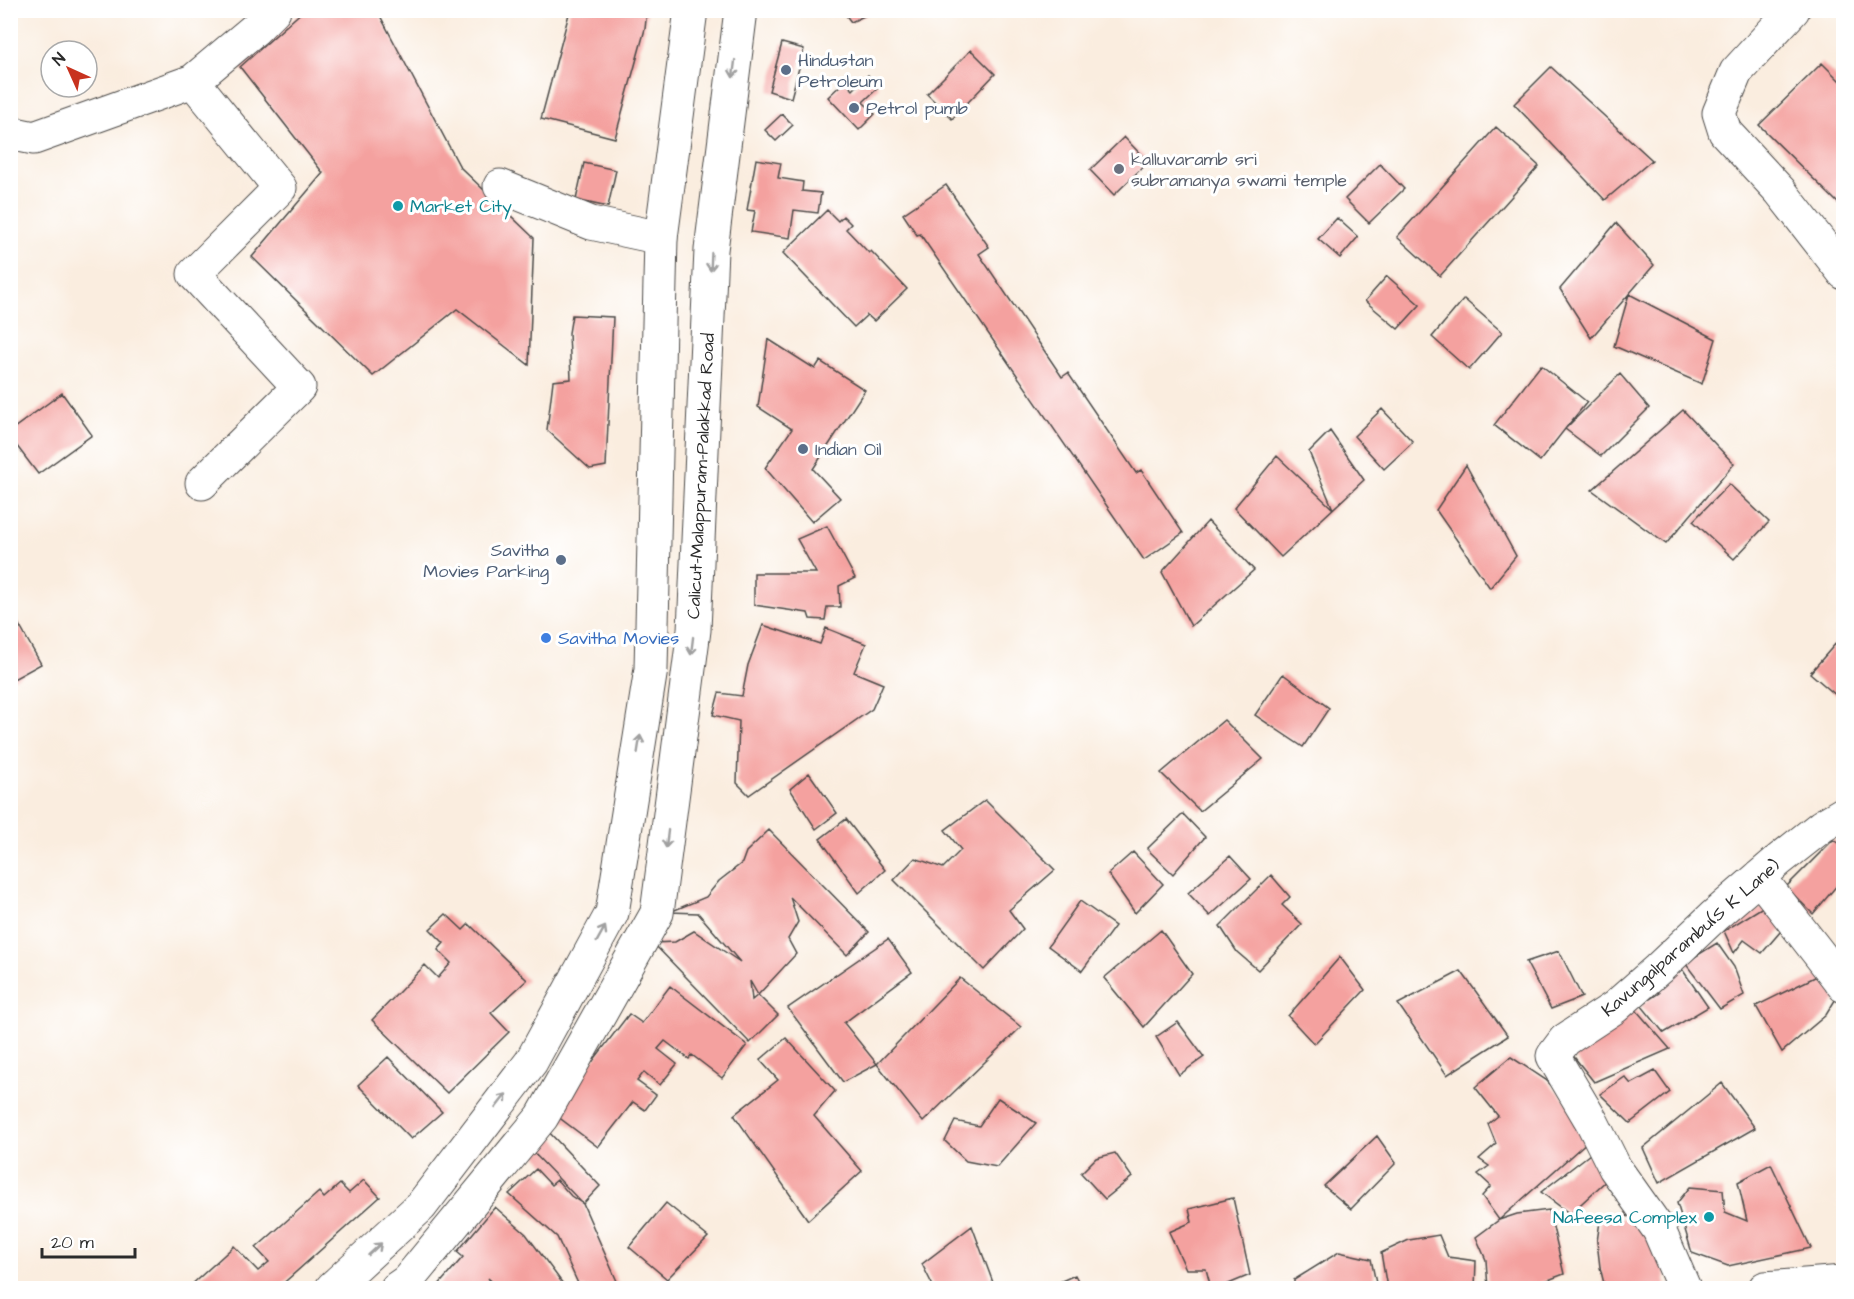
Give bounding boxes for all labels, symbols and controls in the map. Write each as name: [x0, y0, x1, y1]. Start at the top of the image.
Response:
north arrow: [39, 39, 99, 99]
text: N: [48, 48, 70, 70]
place label: Hindustan Petroleum: [798, 48, 882, 94]
one-way arrow: [728, 58, 739, 78]
marker: Hindustan Petroleum: [779, 63, 793, 77]
place label: Petrol pumb: [866, 96, 968, 121]
marker: Petrol pumb: [847, 101, 861, 115]
place label: kalluvaramb sri subramanya swami temple: [1131, 147, 1347, 194]
marker: kalluvaramb sri subramanya swami temple: [1112, 162, 1126, 176]
place label: Market City: [410, 194, 512, 220]
marker: Market City: [391, 199, 405, 213]
one-way arrow: [705, 252, 716, 272]
street label: Calicut-Malappuram-Palakkad Road: [681, 332, 721, 620]
place label: Indian Oil: [815, 437, 882, 462]
marker: Indian Oil: [796, 442, 810, 456]
place label: Savitha Movies Parking: [423, 538, 549, 585]
marker: Savitha Movies Parking: [554, 553, 568, 567]
place label: Savitha Movies: [558, 626, 679, 651]
marker: Savitha Movies: [539, 631, 553, 645]
one-way arrow: [687, 635, 698, 655]
one-way arrow: [633, 734, 644, 754]
one-way arrow: [661, 829, 672, 848]
street label: Kavungalparambu(S K Lane): [1596, 853, 1786, 1023]
one-way arrow: [595, 926, 607, 943]
one-way arrow: [494, 1093, 507, 1109]
place label: Nafeesa Complex: [1553, 1205, 1698, 1230]
marker: Nafeesa Complex: [1702, 1210, 1716, 1224]
scale bar: [42, 1221, 135, 1259]
text: 20 m: [51, 1230, 94, 1255]
one-way arrow: [367, 1241, 382, 1256]

